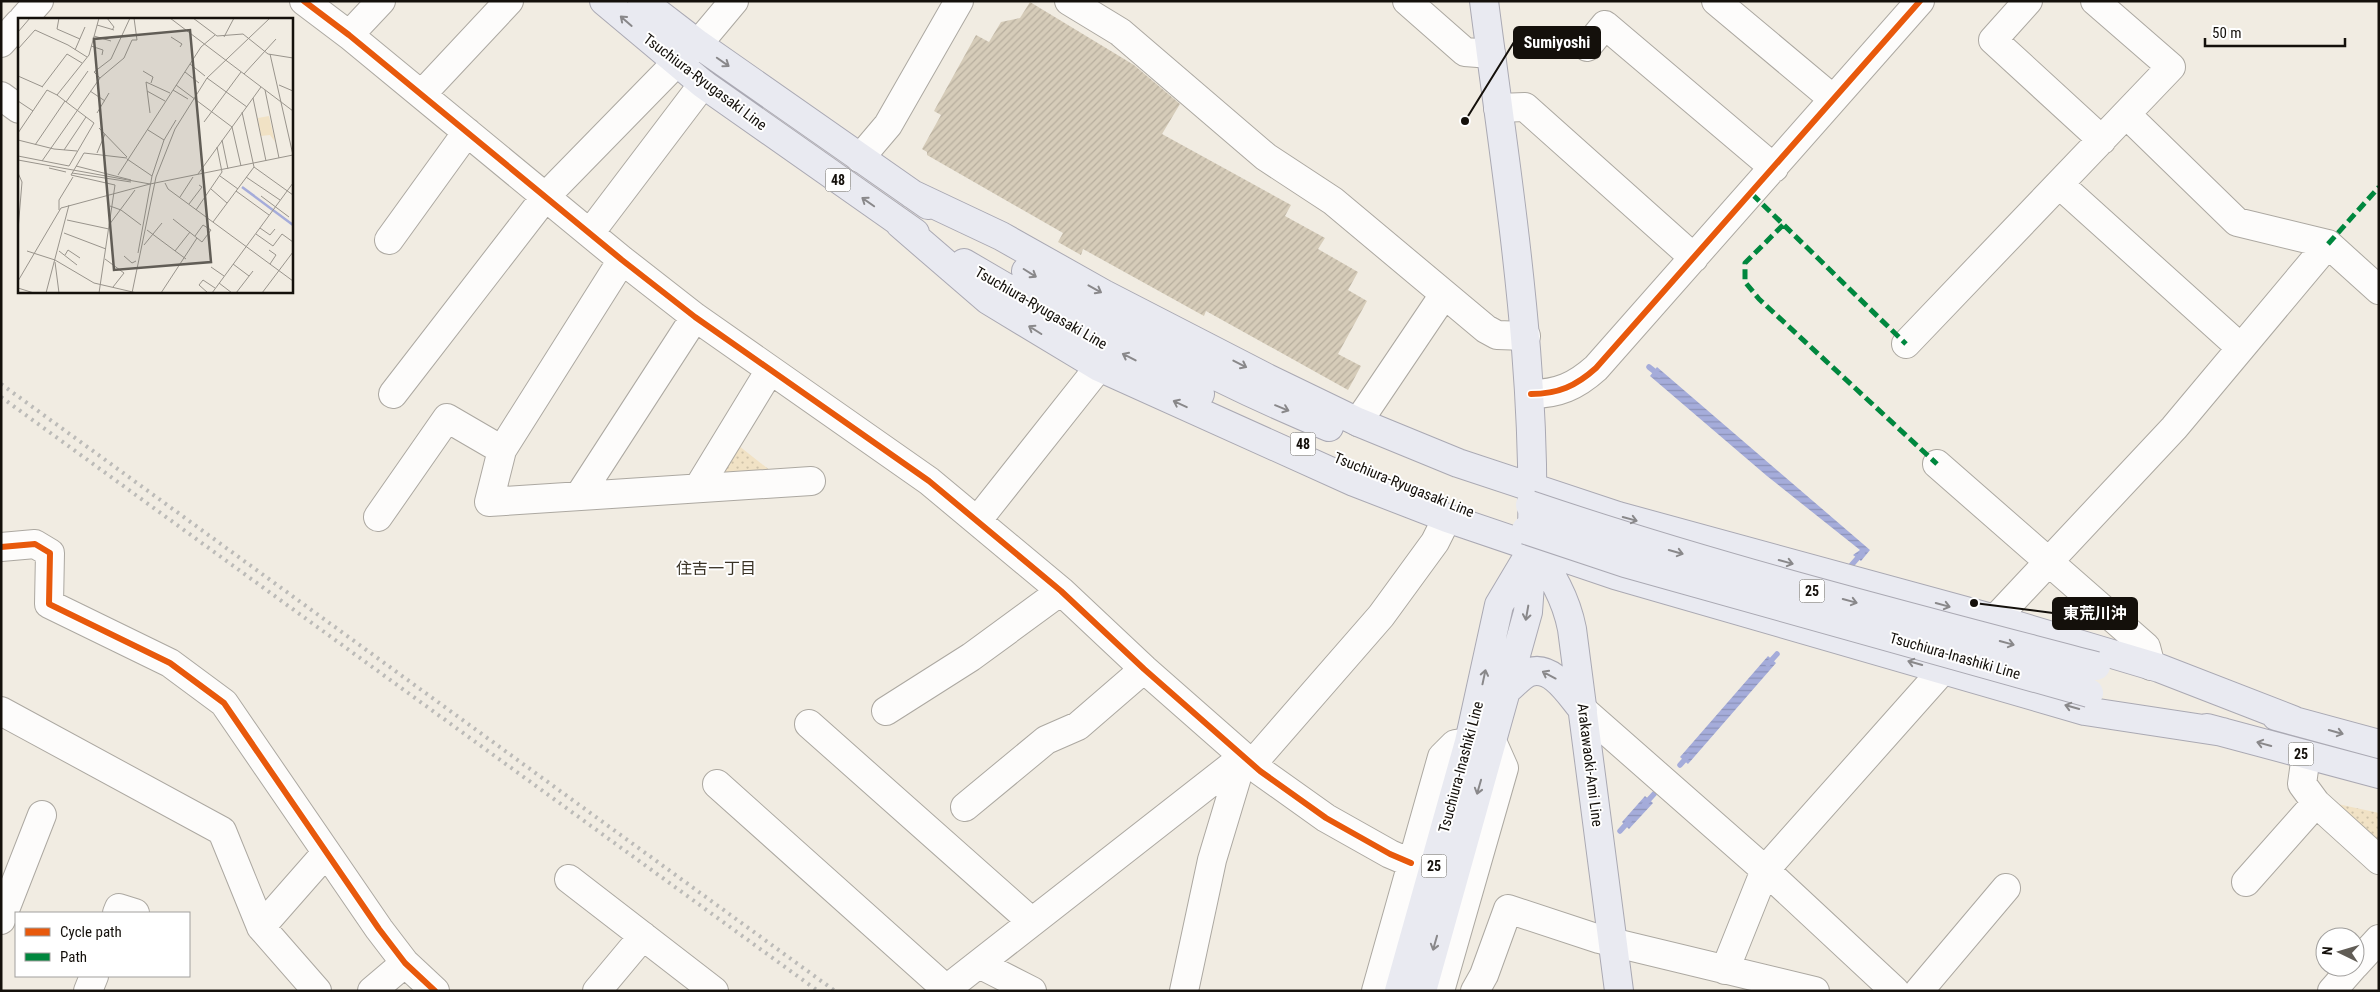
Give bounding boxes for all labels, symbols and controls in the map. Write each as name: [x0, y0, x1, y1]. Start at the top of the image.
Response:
one-way arrow: [620, 15, 633, 26]
scale bar: [2205, 15, 2345, 47]
inset map: [18, 18, 292, 292]
text: 50 m: [2212, 24, 2242, 42]
callout: Sumiyoshi: [1514, 27, 1600, 58]
street label: Tsuchiura-Ryugasaki Line: [640, 30, 770, 134]
text: Sumiyoshi: [1524, 33, 1590, 52]
one-way arrow: [716, 57, 730, 67]
road number: 48: [826, 168, 850, 192]
one-way arrow: [861, 197, 875, 207]
street label: Tsuchiura-Ryugasaki Line: [972, 263, 1110, 353]
one-way arrow: [1022, 269, 1036, 279]
one-way arrow: [1087, 285, 1102, 294]
one-way arrow: [1029, 325, 1043, 335]
one-way arrow: [1122, 352, 1137, 362]
one-way arrow: [1232, 359, 1247, 369]
one-way arrow: [1173, 399, 1188, 408]
one-way arrow: [1274, 403, 1289, 413]
road number: 48: [1290, 432, 1316, 456]
street label: Tsuchiura-Ryugasaki Line: [1331, 449, 1477, 521]
one-way arrow: [1621, 514, 1637, 524]
one-way arrow: [1668, 548, 1684, 558]
one-way arrow: [1778, 557, 1794, 567]
district label: 住吉一丁目: [676, 559, 756, 578]
road number: 25: [1800, 580, 1824, 602]
one-way arrow: [1841, 597, 1857, 606]
callout: 東荒川沖: [2053, 598, 2137, 629]
one-way arrow: [1935, 601, 1951, 610]
text: 東荒川沖: [2063, 604, 2127, 623]
one-way arrow: [1521, 605, 1531, 621]
street label: Tsuchiura-Inashiki Line: [1887, 629, 2023, 683]
one-way arrow: [1998, 638, 2014, 648]
one-way arrow: [1907, 658, 1923, 668]
one-way arrow: [1479, 670, 1489, 686]
one-way arrow: [1543, 670, 1557, 680]
street label: Tsuchiura-Inashiki Line: [1435, 699, 1487, 835]
street label: Arakawaoki-Ami Line: [1574, 702, 1606, 828]
one-way arrow: [2064, 702, 2080, 711]
one-way arrow: [2327, 728, 2343, 738]
one-way arrow: [2256, 738, 2272, 748]
road number: 25: [2288, 742, 2314, 766]
one-way arrow: [1474, 779, 1484, 795]
road number: 25: [1422, 854, 1446, 878]
legend: [15, 912, 190, 977]
text: Cycle path: [60, 923, 122, 941]
north arrow: [2315, 927, 2365, 977]
one-way arrow: [1430, 935, 1439, 951]
text: N: [2319, 946, 2335, 956]
text: Path: [60, 948, 87, 966]

